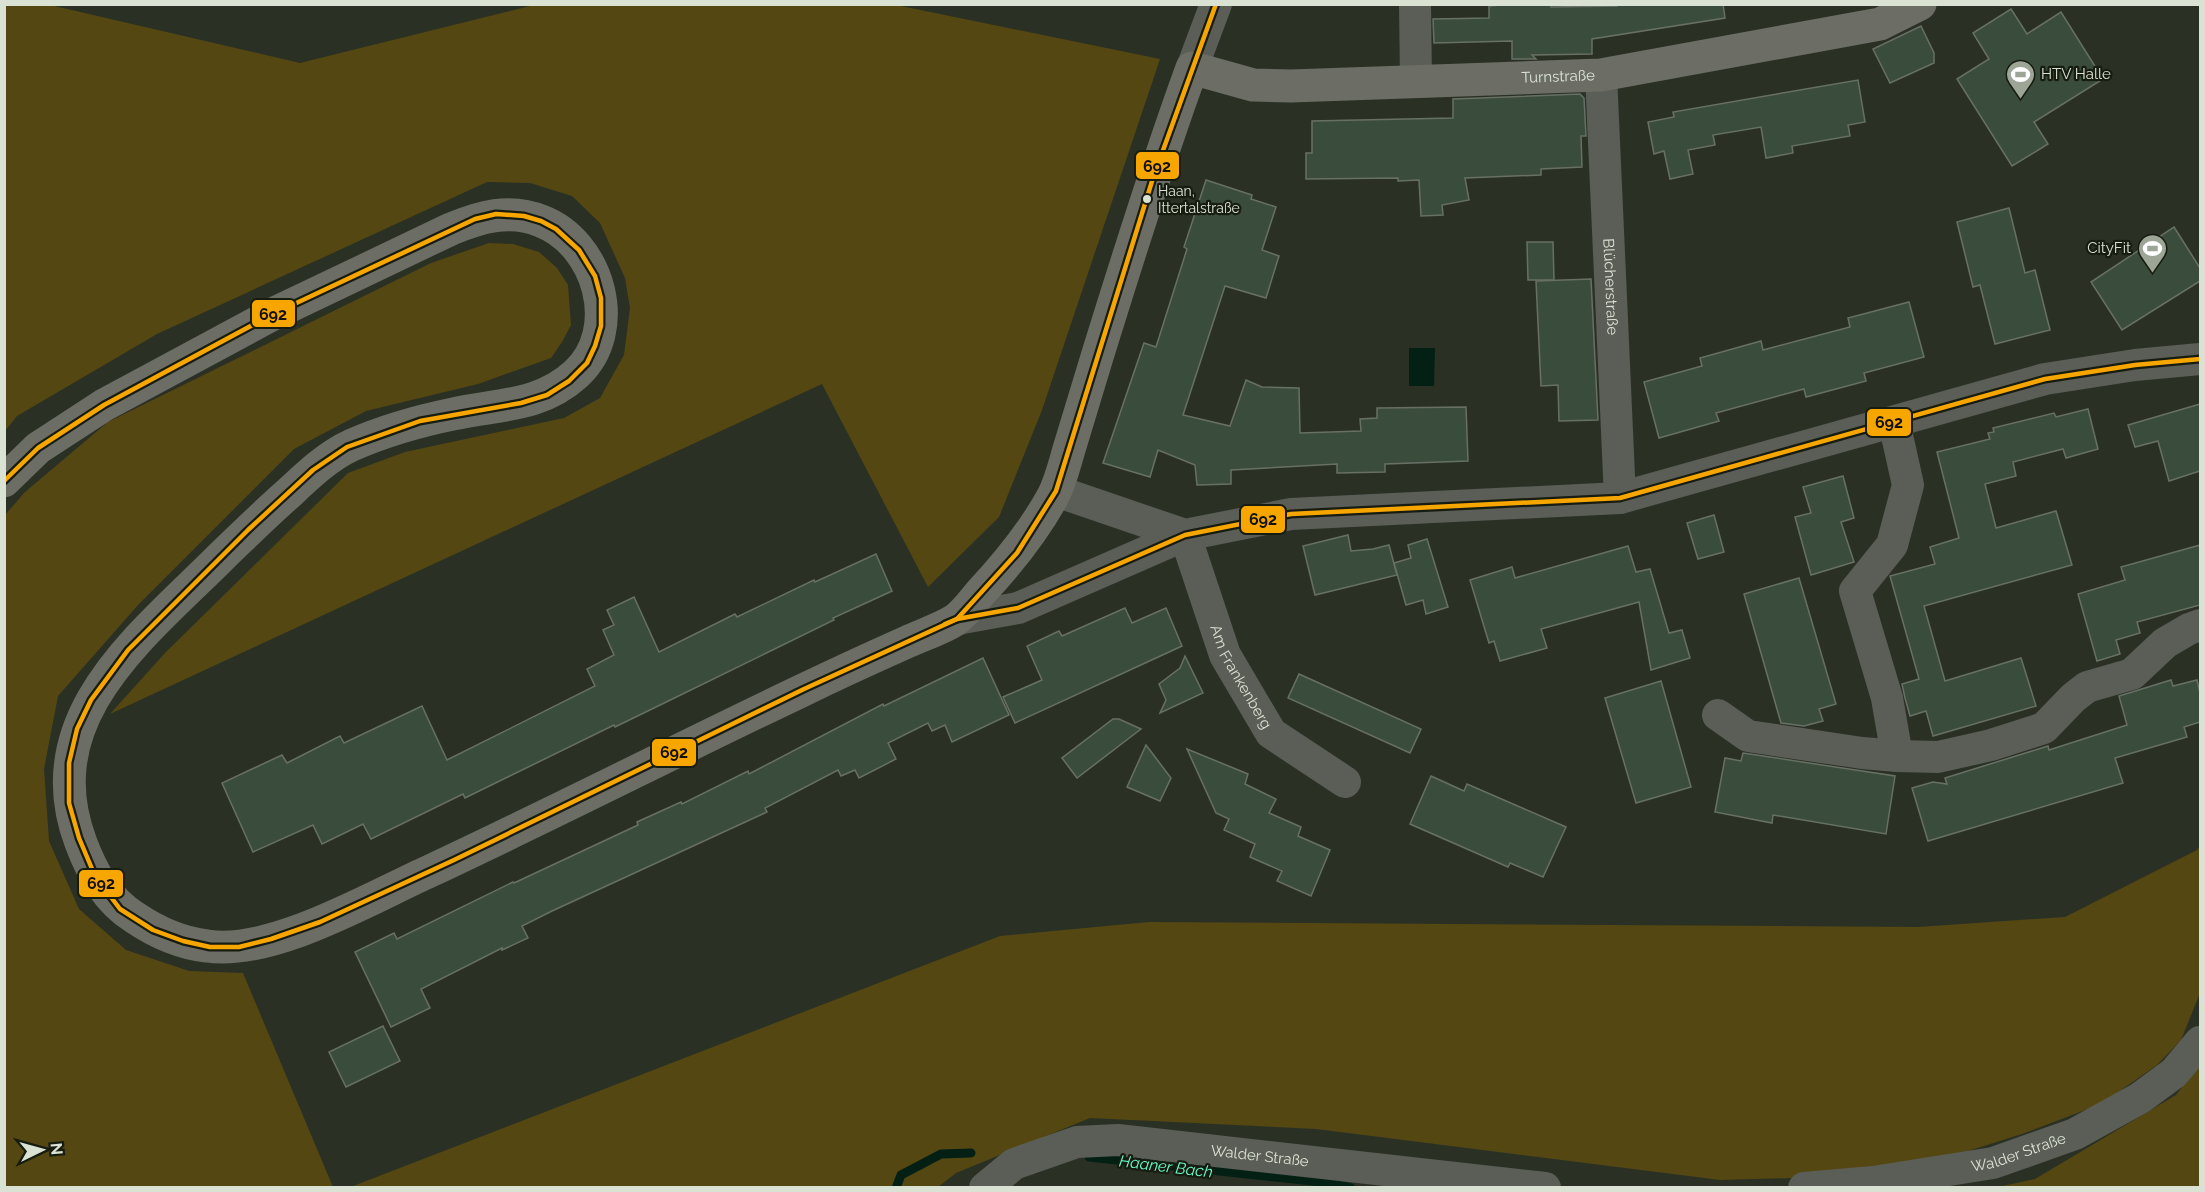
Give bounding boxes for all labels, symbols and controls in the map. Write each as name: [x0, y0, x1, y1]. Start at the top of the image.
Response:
sports icon: HTV Halle: [2004, 58, 2036, 100]
place label: HTV Halle: [2041, 65, 2111, 83]
street label: Turnstraße: [1521, 66, 1595, 87]
line badge: 692: [1135, 151, 1180, 180]
text: 692: [1143, 157, 1171, 176]
place label: Haan, Ittertalstraße: [1158, 183, 1240, 216]
marker: Haan, Ittertalstraße: [1141, 193, 1153, 205]
sports icon: CityFit: [2136, 232, 2168, 274]
street label: Blücherstraße: [1599, 238, 1622, 336]
place label: CityFit: [2087, 239, 2131, 257]
line badge: 692: [251, 299, 296, 328]
text: 692: [259, 305, 287, 324]
line badge: 692: [1866, 408, 1912, 437]
text: 692: [1875, 413, 1903, 432]
line badge: 692: [1240, 505, 1286, 534]
text: 692: [1249, 510, 1277, 529]
street label: Am Frankenberg: [1207, 622, 1276, 732]
line badge: 692: [651, 738, 697, 767]
text: 692: [660, 743, 688, 762]
line badge: 692: [78, 869, 124, 898]
text: 692: [87, 874, 115, 893]
north arrow: [12, 1120, 72, 1180]
street label: Walder Straße: [1970, 1129, 2068, 1175]
street label: Walder Straße: [1210, 1141, 1310, 1170]
text: N: [46, 1142, 66, 1156]
water label: Haaner Bach: [1118, 1151, 1214, 1182]

